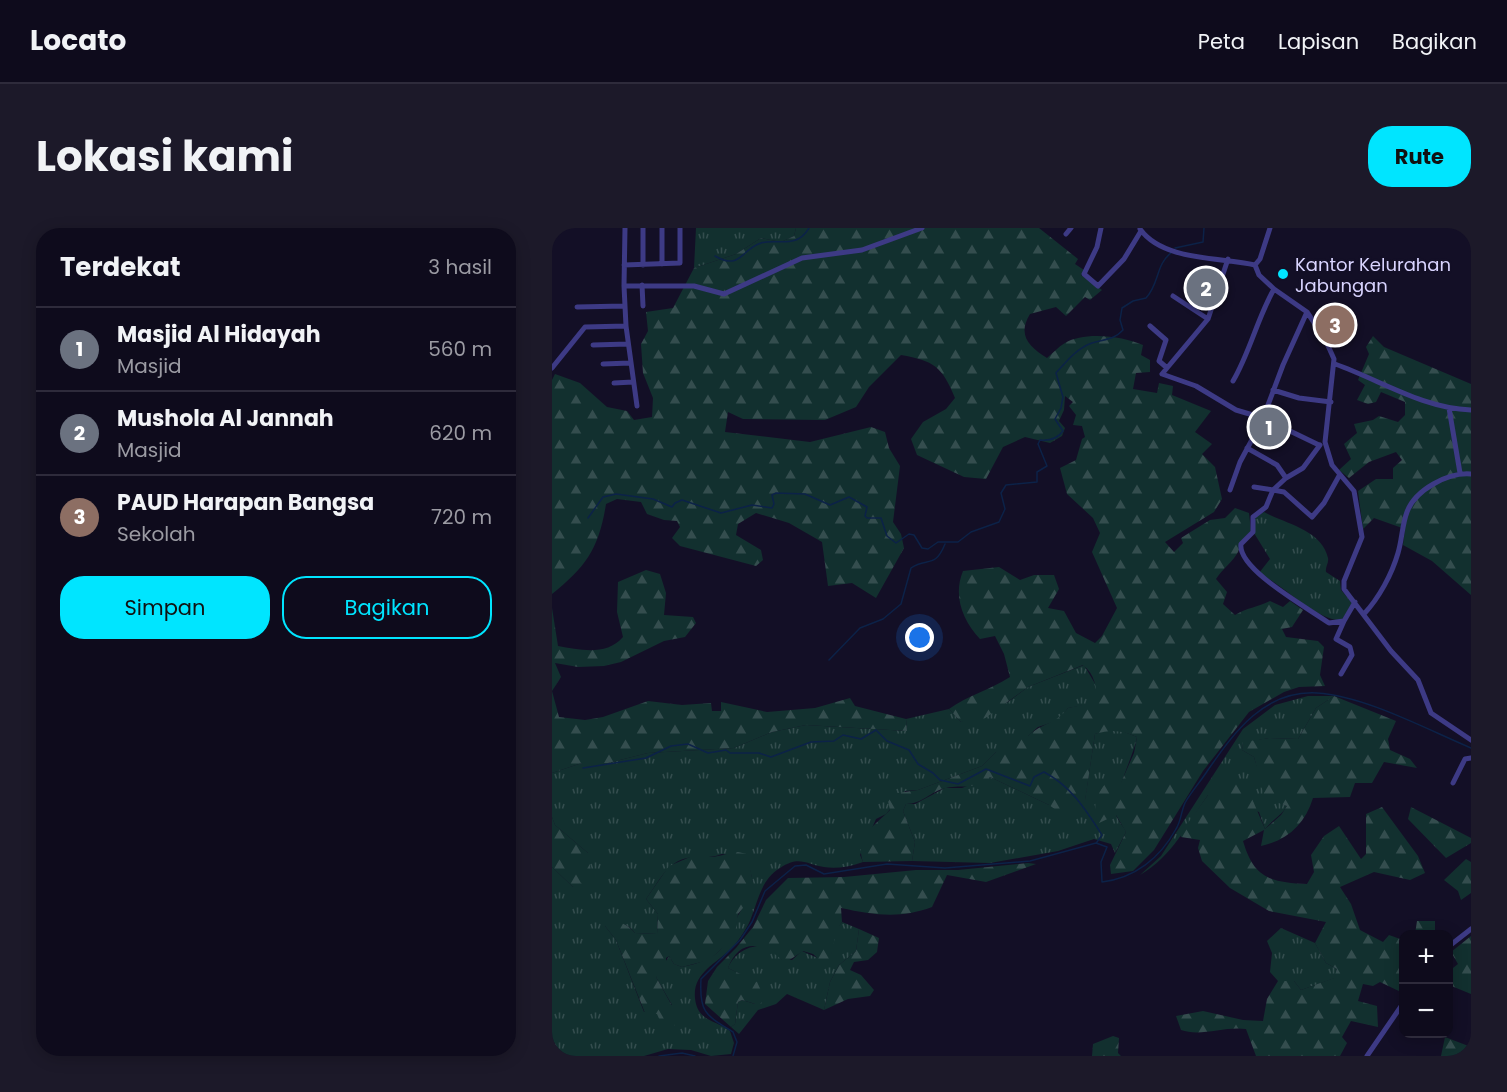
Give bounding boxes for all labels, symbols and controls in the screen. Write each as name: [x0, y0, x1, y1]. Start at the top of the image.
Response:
text: Locato: [30, 21, 126, 60]
text: Peta: [1198, 27, 1245, 56]
text: Lapisan: [1278, 27, 1359, 56]
text: Bagikan: [1392, 27, 1477, 56]
button: Rute: [1368, 126, 1471, 187]
text: Lokasi kami: [36, 127, 293, 186]
text: Terdekat: [60, 249, 180, 285]
place label: Kantor Kelurahan Jabungan: [1295, 252, 1451, 298]
text: 3 hasil: [428, 253, 492, 281]
pin: 2: [1186, 266, 1226, 310]
marker: Kantor Kelurahan Jabungan: [1276, 267, 1290, 281]
pin: 3: [1316, 302, 1354, 348]
text: Masjid Al Hidayah: [117, 319, 320, 350]
text: 1: [76, 335, 83, 363]
text: 560 m: [428, 335, 492, 363]
text: Masjid: [117, 352, 182, 380]
text: Mushola Al Jannah: [117, 403, 334, 434]
pin: 1: [1250, 404, 1288, 450]
text: 2: [74, 419, 85, 447]
text: 620 m: [429, 419, 492, 447]
text: Masjid: [117, 436, 182, 464]
text: PAUD Harapan Bangsa: [117, 487, 374, 518]
text: 3: [73, 503, 86, 531]
text: 720 m: [431, 503, 492, 531]
text: Sekolah: [117, 520, 195, 548]
button: Simpan: [60, 576, 270, 639]
button: Bagikan: [282, 576, 492, 639]
your location: [905, 623, 934, 652]
map controls: [1399, 930, 1453, 1038]
button: +: [1399, 930, 1453, 984]
button: −: [1399, 984, 1453, 1038]

